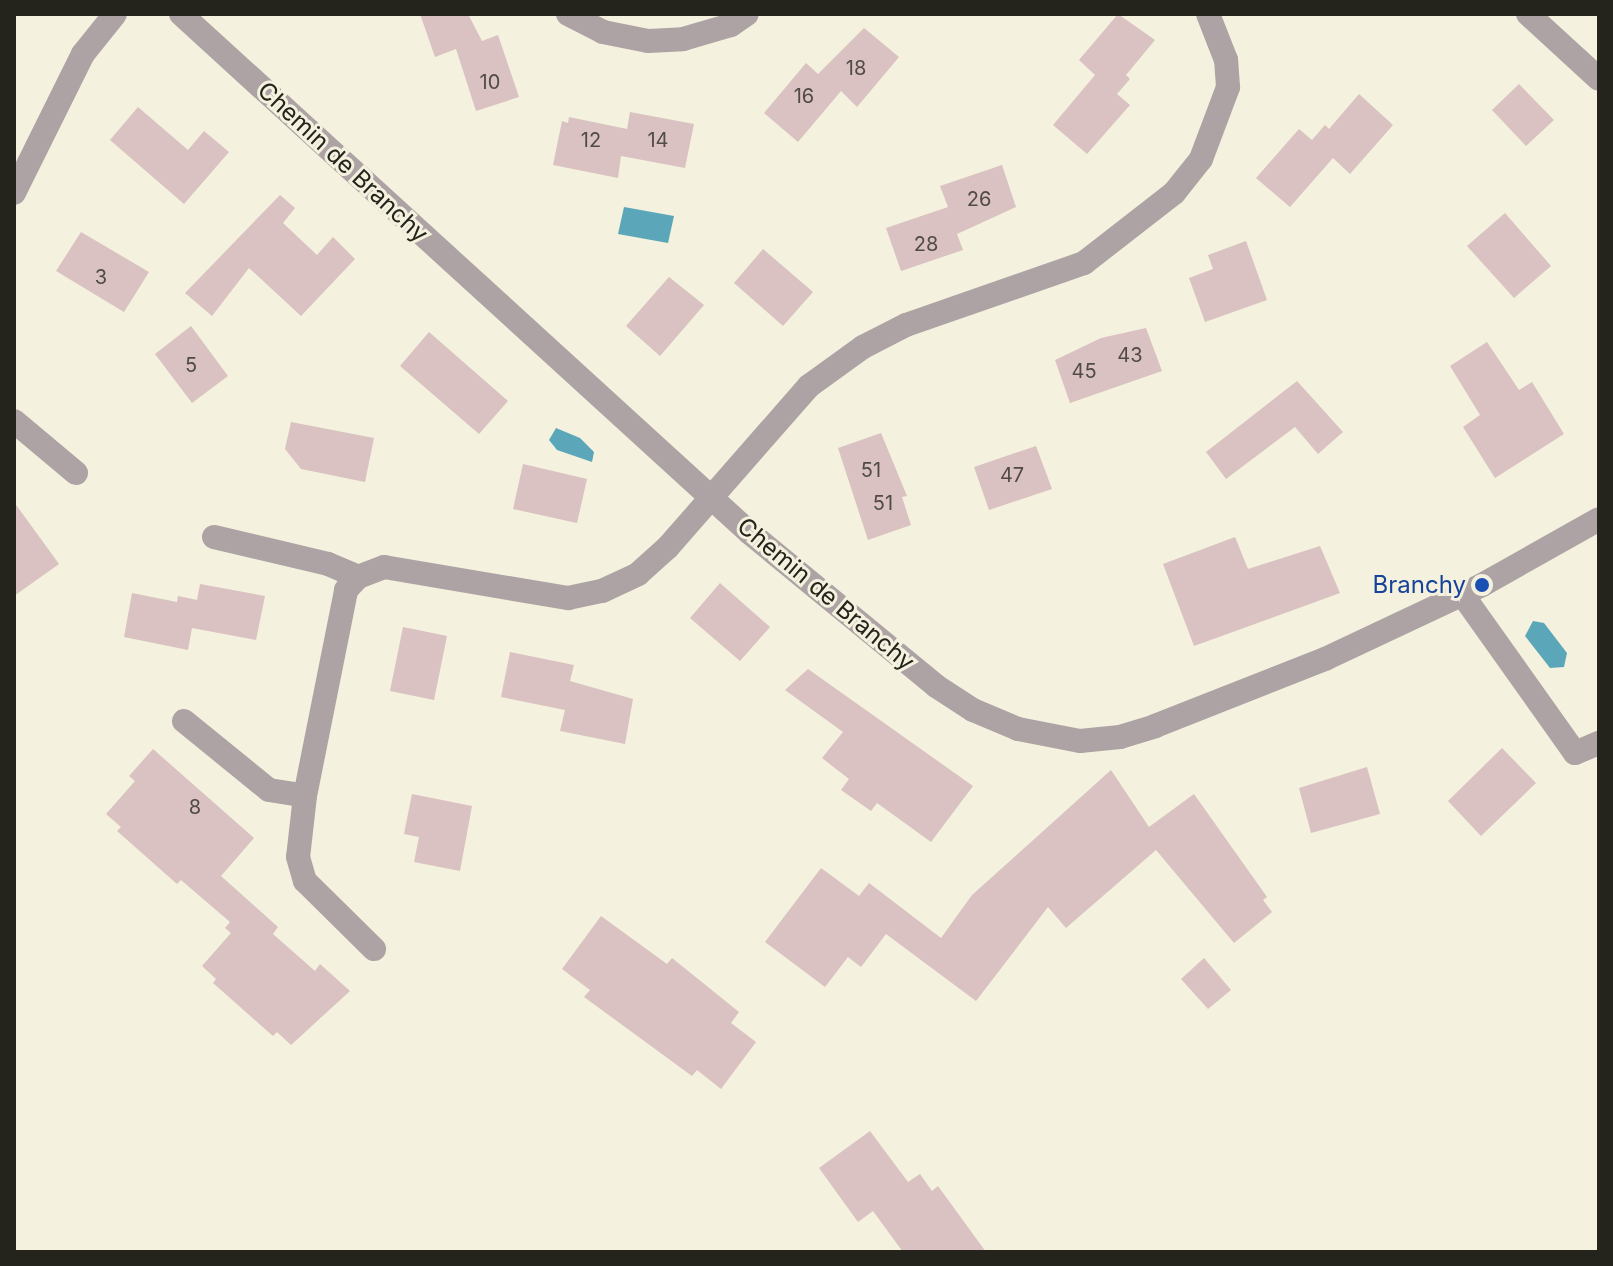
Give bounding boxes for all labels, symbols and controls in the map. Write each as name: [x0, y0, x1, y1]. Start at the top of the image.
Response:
house number: 18: [846, 56, 866, 80]
house number: 10: [480, 70, 500, 94]
street label: Chemin de Branchy: [252, 76, 434, 248]
house number: 16: [794, 84, 814, 108]
house number: 12: [581, 128, 601, 152]
house number: 14: [647, 128, 669, 152]
house number: 26: [967, 187, 991, 211]
house number: 28: [914, 232, 938, 256]
house number: 3: [95, 265, 107, 289]
house number: 43: [1117, 343, 1143, 367]
house number: 5: [185, 353, 197, 377]
house number: 45: [1071, 359, 1097, 383]
house number: 51: [861, 458, 881, 482]
house number: 47: [1000, 463, 1024, 487]
house number: 51: [873, 491, 893, 515]
street label: Chemin de Branchy: [732, 512, 920, 676]
place label: Branchy: [1373, 571, 1466, 599]
marker: Branchy: [1473, 576, 1491, 594]
house number: 8: [189, 795, 201, 819]

